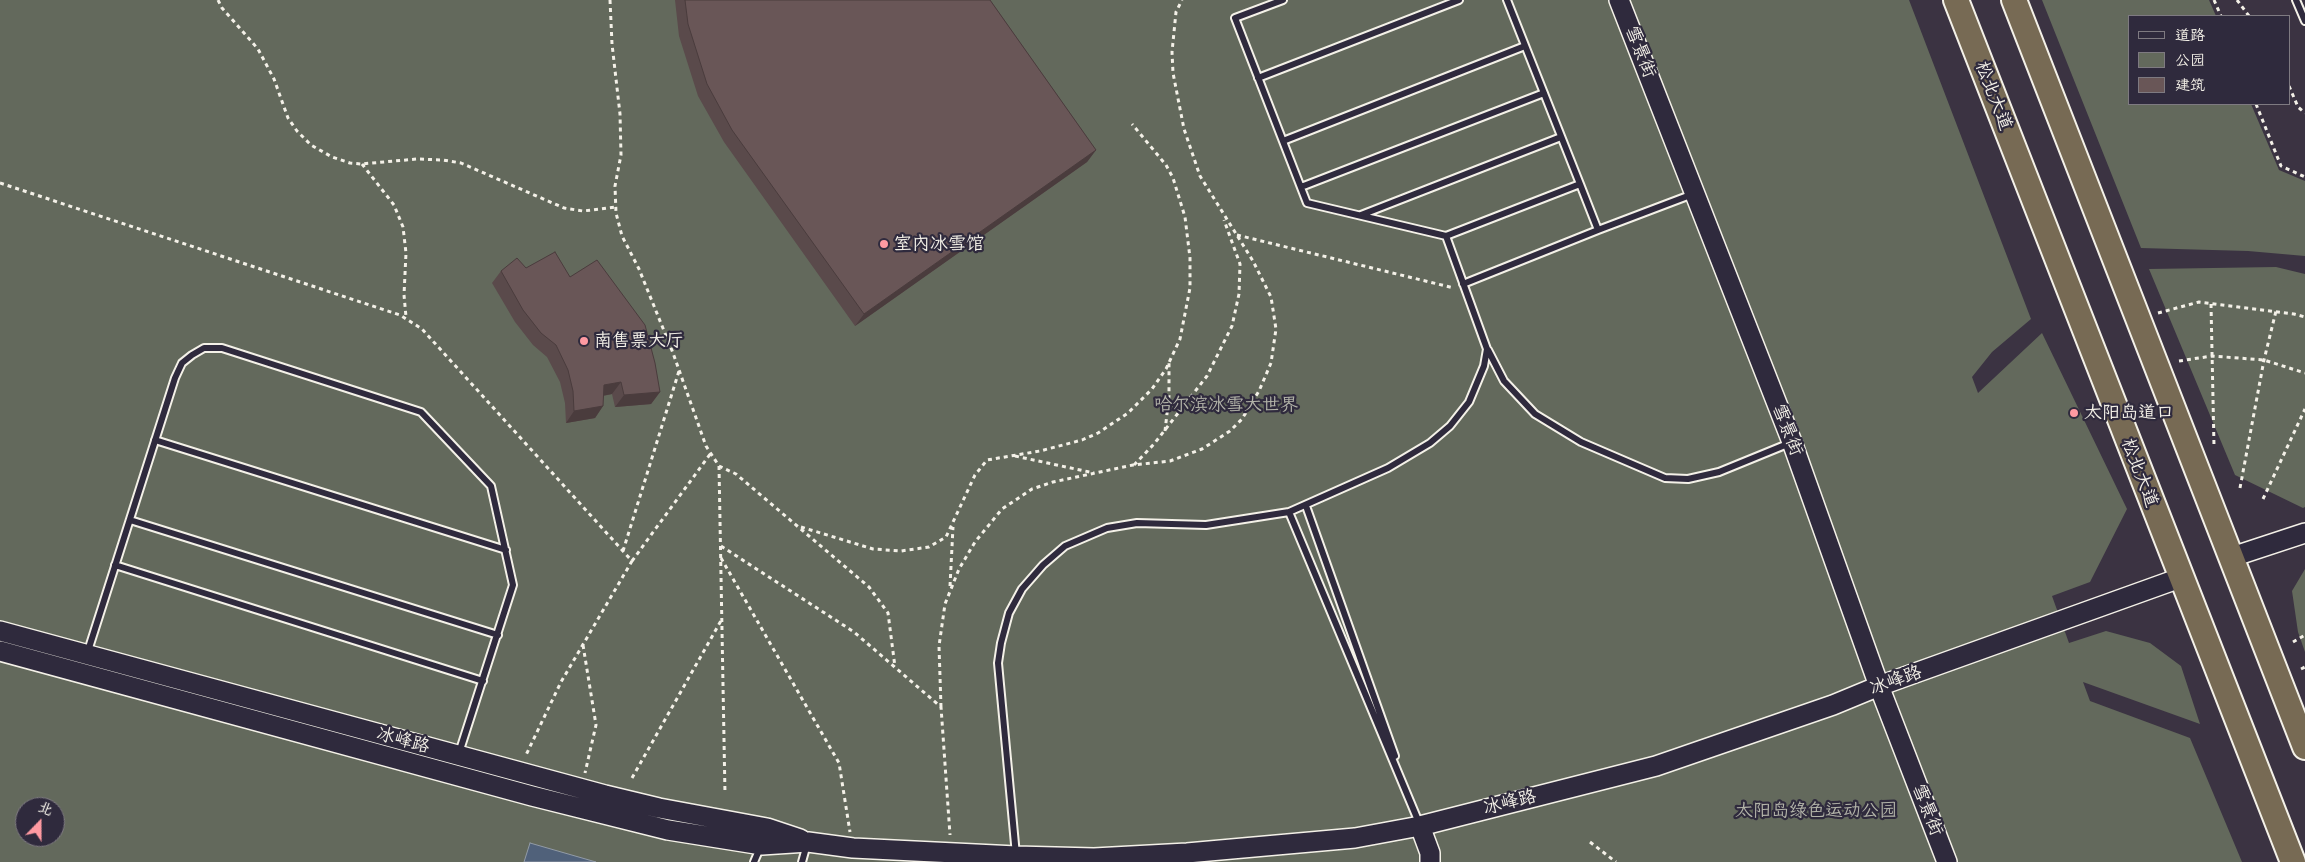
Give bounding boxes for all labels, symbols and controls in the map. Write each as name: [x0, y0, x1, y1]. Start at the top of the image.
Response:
legend: [2128, 15, 2290, 105]
street label: 雪景街: [1620, 23, 1660, 81]
text: 道路: [2175, 26, 2205, 45]
text: 公园: [2175, 51, 2205, 70]
street label: 松北大道: [1970, 59, 2016, 133]
text: 建筑: [2175, 76, 2205, 95]
place label: 室内冰雪馆: [894, 233, 984, 255]
marker: 室内冰雪馆: [878, 238, 890, 250]
place label: 南售票大厅: [594, 330, 684, 352]
marker: 南售票大厅: [578, 335, 590, 347]
park label: 哈尔滨冰雪大世界: [1154, 394, 1298, 416]
street label: 雪景街: [1767, 401, 1807, 459]
place label: 太阳岛道口: [2084, 402, 2174, 424]
marker: 太阳岛道口: [2068, 407, 2080, 419]
street label: 松北大道: [2116, 436, 2162, 510]
street label: 冰峰路: [1867, 662, 1925, 700]
street label: 冰峰路: [374, 724, 432, 758]
street label: 雪景街: [1907, 781, 1947, 839]
street label: 冰峰路: [1481, 786, 1539, 820]
north arrow: [15, 797, 65, 847]
text: 北: [36, 798, 55, 819]
park label: 太阳岛绿色运动公园: [1735, 800, 1897, 822]

